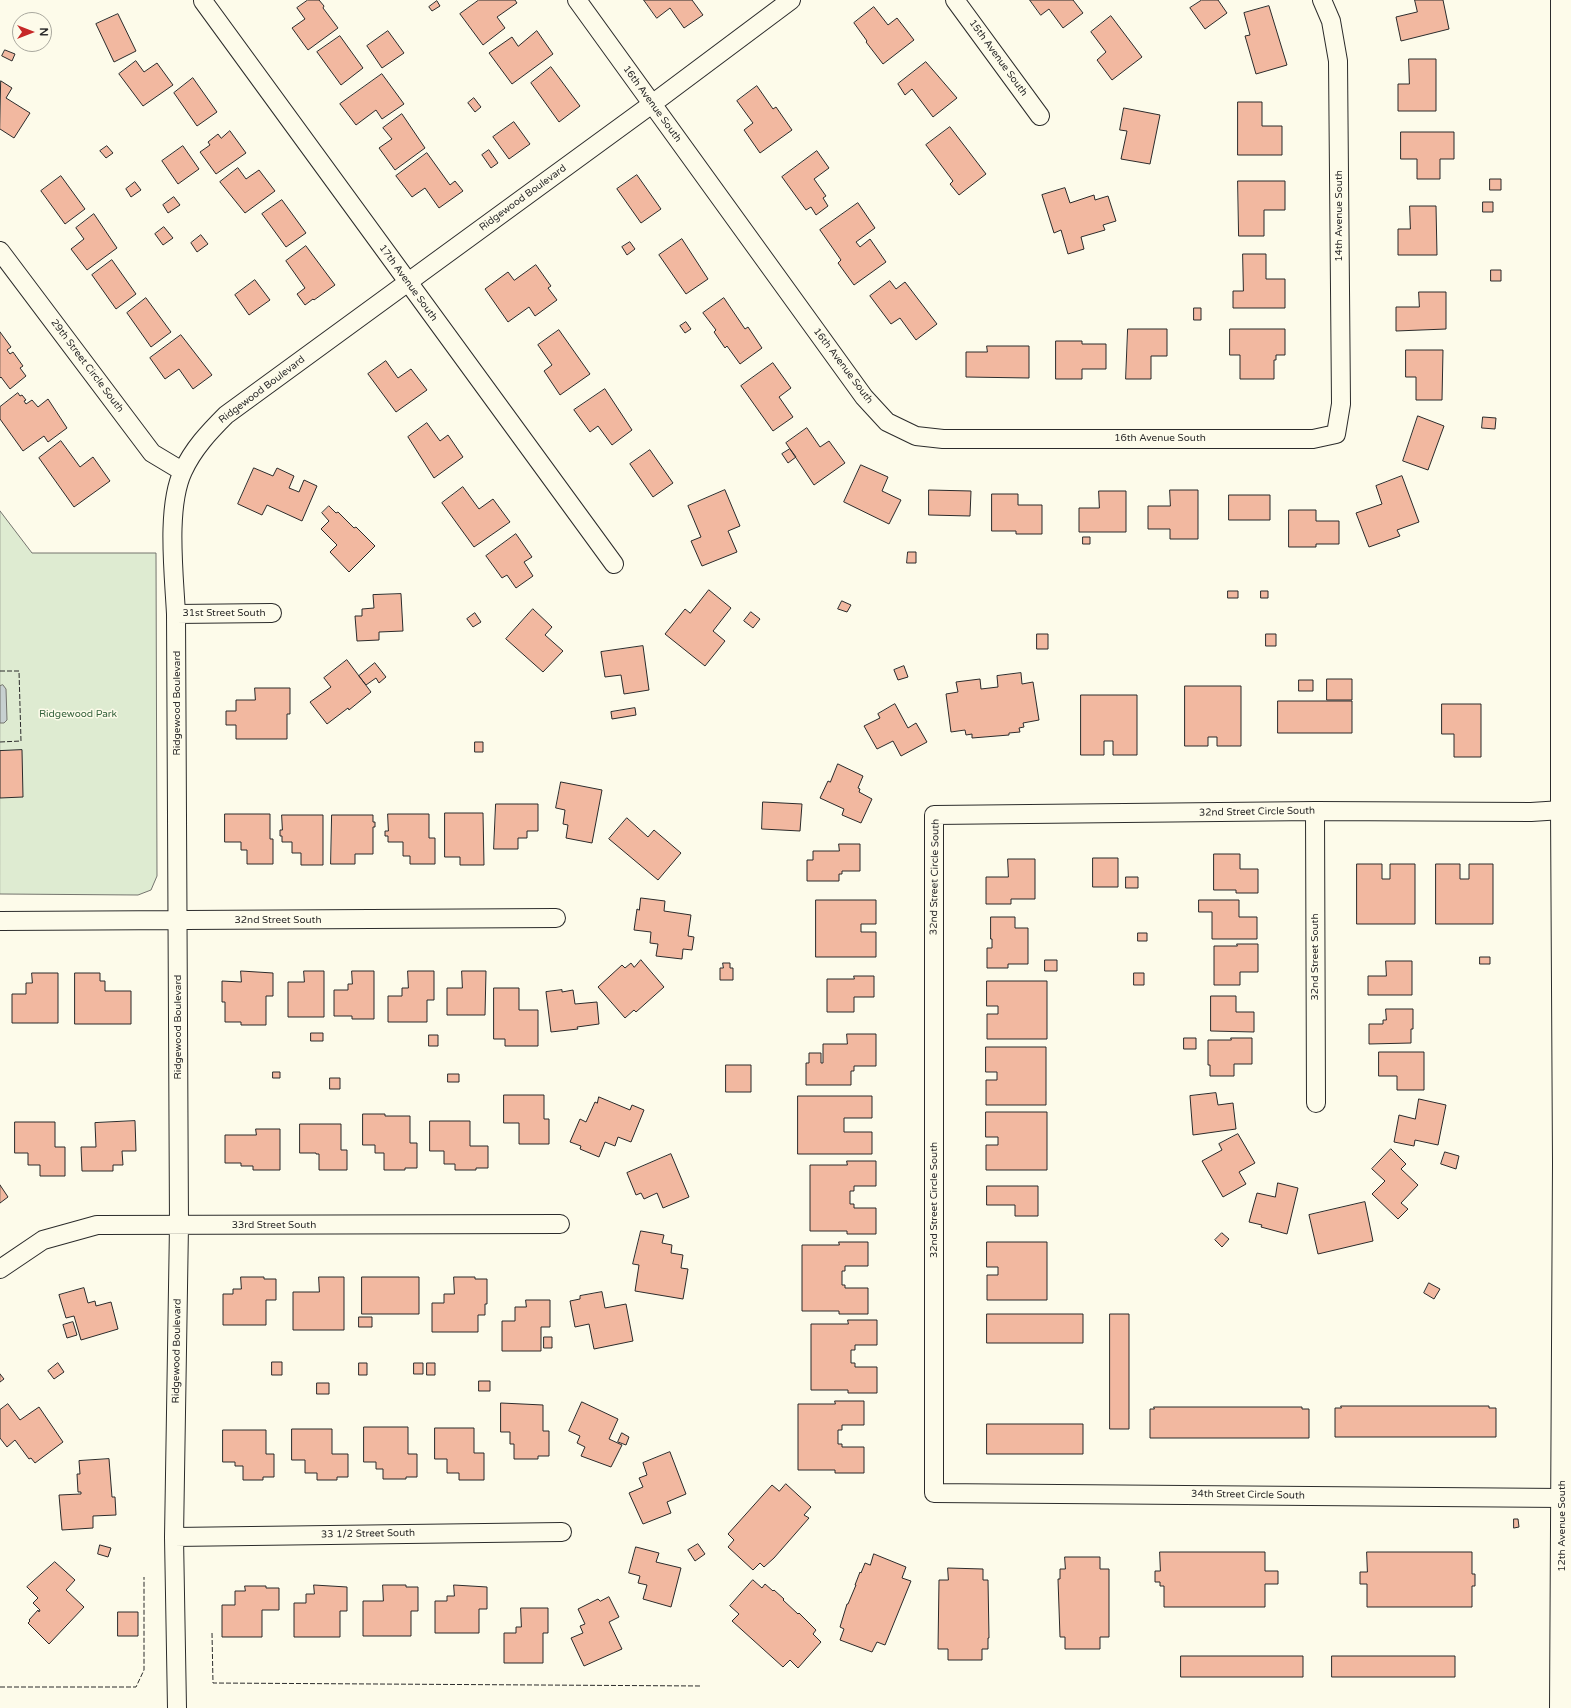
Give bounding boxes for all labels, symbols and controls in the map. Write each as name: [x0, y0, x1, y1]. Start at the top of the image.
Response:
north arrow: [12, 12, 52, 52]
street label: 15th Avenue South: [966, 17, 1030, 99]
text: N: [37, 28, 50, 36]
street label: 16th Avenue South: [620, 63, 684, 145]
street label: Ridgewood Boulevard: [477, 162, 569, 234]
street label: 14th Avenue South: [1333, 170, 1345, 262]
street label: 17th Avenue South: [376, 242, 440, 324]
street label: 29th Street Circle South: [48, 317, 126, 415]
street label: 16th Avenue South: [811, 326, 875, 406]
street label: Ridgewood Boulevard: [217, 354, 307, 426]
street label: 16th Avenue South: [1114, 432, 1206, 444]
street label: 31st Street South: [182, 607, 266, 619]
street label: Ridgewood Boulevard: [171, 651, 183, 755]
park label: Ridgewood Park: [39, 708, 117, 720]
street label: 32nd Street Circle South: [1199, 805, 1315, 819]
street label: 32nd Street Circle South: [928, 819, 942, 935]
street label: 32nd Street South: [235, 914, 321, 926]
street label: 32nd Street South: [1309, 914, 1321, 1000]
street label: Ridgewood Boulevard: [172, 975, 184, 1079]
street label: 32nd Street Circle South: [928, 1142, 940, 1258]
street label: 33rd Street South: [232, 1219, 316, 1231]
street label: Ridgewood Boulevard: [170, 1299, 184, 1403]
street label: 12th Avenue South: [1556, 1480, 1568, 1572]
street label: 34th Street Circle South: [1191, 1488, 1305, 1502]
street label: 33 1/2 Street South: [321, 1527, 415, 1541]

